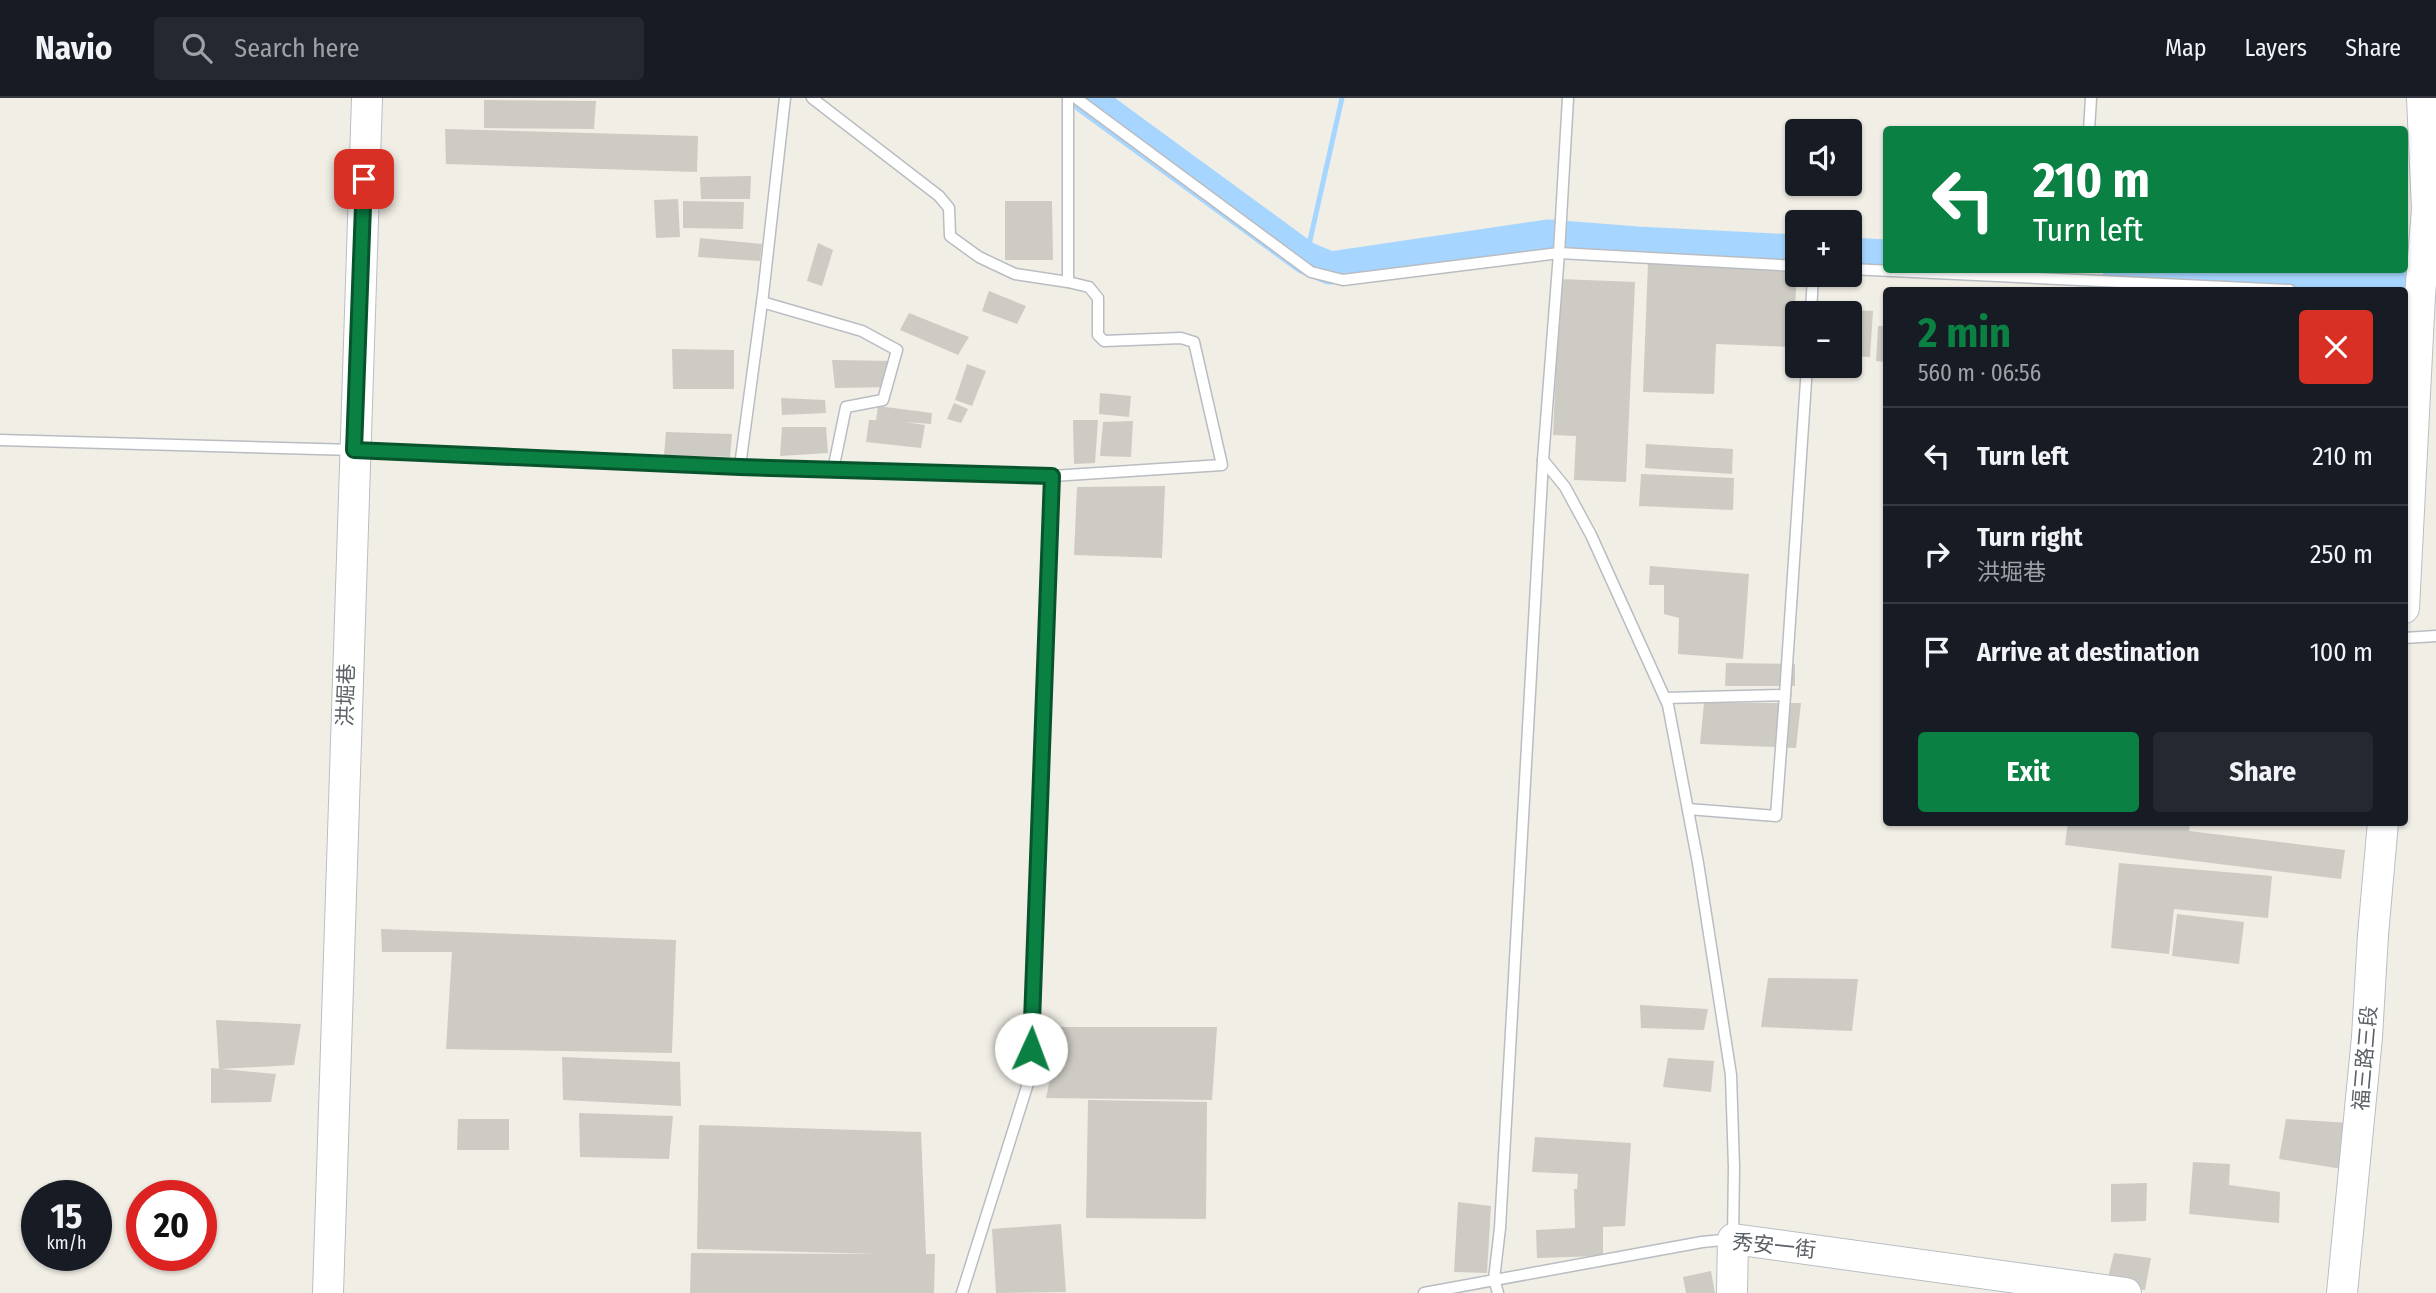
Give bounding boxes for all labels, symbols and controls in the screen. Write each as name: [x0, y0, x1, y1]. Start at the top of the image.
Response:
search box: [154, 17, 644, 80]
text: Navio: [35, 28, 112, 68]
icon: search: [178, 29, 216, 67]
text: Search here: [234, 33, 360, 64]
text: Map: [2165, 34, 2207, 62]
text: Layers: [2245, 34, 2307, 62]
text: Share: [2345, 34, 2401, 62]
map controls: [1785, 119, 1862, 378]
button: sound: [1785, 119, 1862, 196]
pin: [334, 149, 394, 209]
text: 210 m: [2033, 151, 2150, 210]
icon: left: [1918, 154, 2009, 245]
icon: arrive: [345, 160, 383, 198]
button: +: [1785, 210, 1862, 287]
text: Turn left: [2033, 211, 2143, 249]
button: −: [1785, 301, 1862, 378]
text: 2 min: [1918, 308, 2011, 358]
button: close: [2299, 310, 2373, 384]
text: 560 m · 06:56: [1918, 359, 2041, 387]
icon: left: [1918, 437, 1956, 475]
text: Turn left: [1977, 441, 2069, 472]
text: 210 m: [2312, 441, 2373, 472]
text: Turn right: [1977, 522, 2083, 553]
icon: right: [1918, 535, 1956, 573]
text: 250 m: [2310, 539, 2373, 570]
text: 洪堀巷: [1977, 558, 2046, 586]
icon: arrive: [1918, 633, 1956, 671]
text: Arrive at destination: [1977, 637, 2200, 668]
text: 100 m: [2310, 637, 2373, 668]
street label: 洪堀巷: [332, 663, 360, 727]
button: Exit: [1918, 732, 2139, 812]
button: Share: [2153, 732, 2373, 812]
street label: 福三路三段: [2347, 1005, 2383, 1111]
position arrow: [994, 1012, 1068, 1086]
speed limit sign: 20: [126, 1180, 217, 1271]
text: 15: [50, 1195, 82, 1237]
street label: 秀安一街: [1731, 1229, 1817, 1263]
text: km/h: [46, 1232, 87, 1254]

